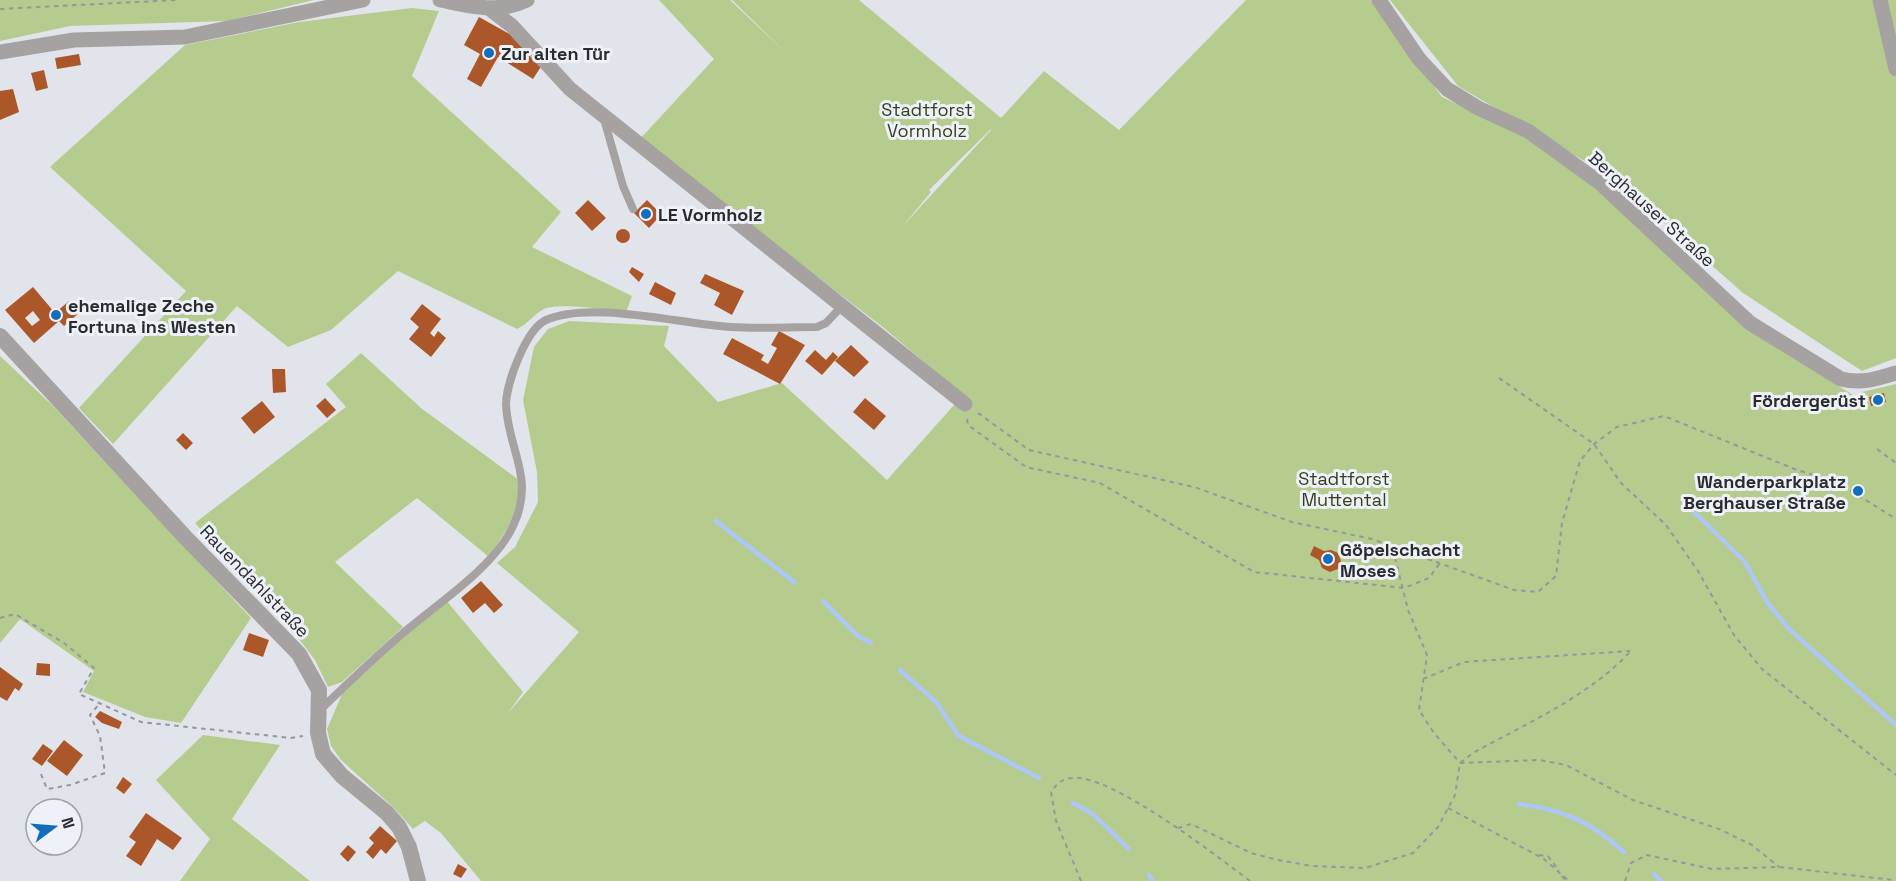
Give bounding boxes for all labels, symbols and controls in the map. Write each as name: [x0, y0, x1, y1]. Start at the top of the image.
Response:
place label: Zur alten Tür: [501, 42, 610, 65]
marker: Zur alten Tür: [482, 46, 496, 60]
park label: Stadtforst Vormholz: [881, 98, 973, 142]
street label: Berghauser Straße: [1584, 146, 1720, 272]
place label: LE Vormholz: [658, 203, 762, 226]
marker: LE Vormholz: [639, 207, 653, 221]
place label: ehemalige Zeche Fortuna ins Westen: [68, 294, 236, 338]
marker: ehemalige Zeche Fortuna ins Westen: [49, 308, 63, 322]
place label: Fördergerüst: [1752, 389, 1866, 412]
marker: Fördergerüst: [1871, 393, 1885, 407]
park label: Stadtforst Muttental: [1298, 467, 1390, 511]
place label: Wanderparkplatz Berghauser Straße: [1683, 470, 1846, 514]
marker: Wanderparkplatz Berghauser Straße: [1851, 484, 1865, 498]
street label: Rauendahlstraße: [195, 520, 315, 642]
place label: Göpelschacht Moses: [1340, 538, 1460, 582]
marker: Göpelschacht Moses: [1321, 552, 1335, 566]
north arrow: [24, 797, 84, 857]
text: N: [56, 815, 80, 831]

